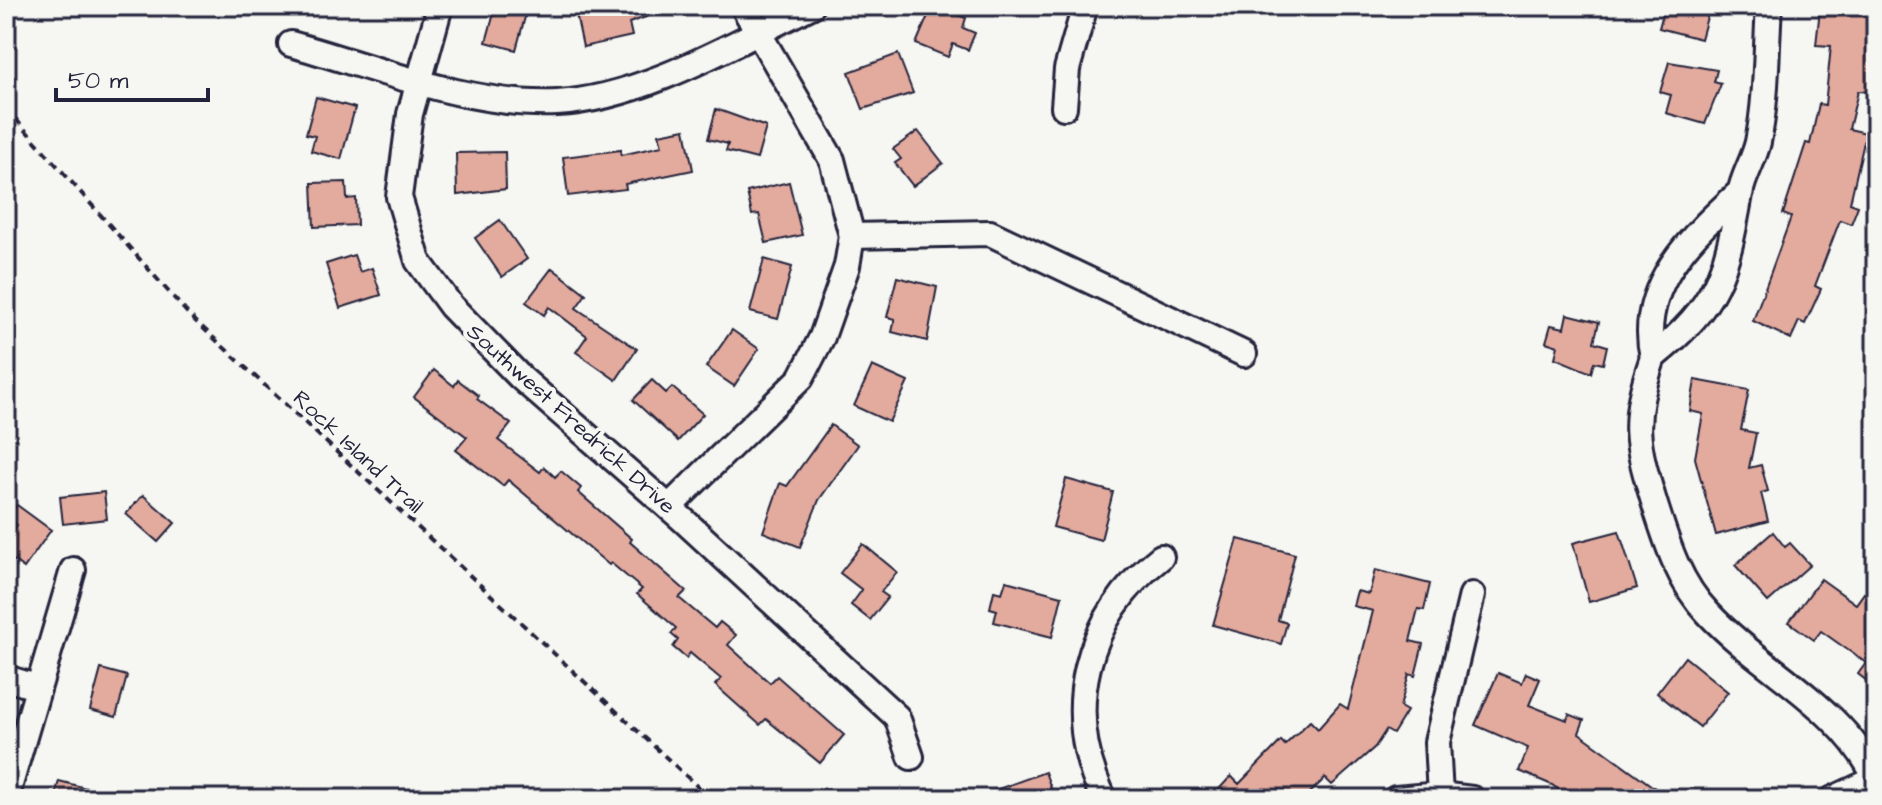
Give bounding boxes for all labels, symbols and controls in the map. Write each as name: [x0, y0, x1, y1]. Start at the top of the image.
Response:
scale bar: [56, 52, 208, 102]
text: 50 m: [68, 64, 129, 98]
street label: Southwest Fredrick Drive: [460, 317, 682, 521]
street label: Rock Island Trail: [286, 383, 430, 521]

